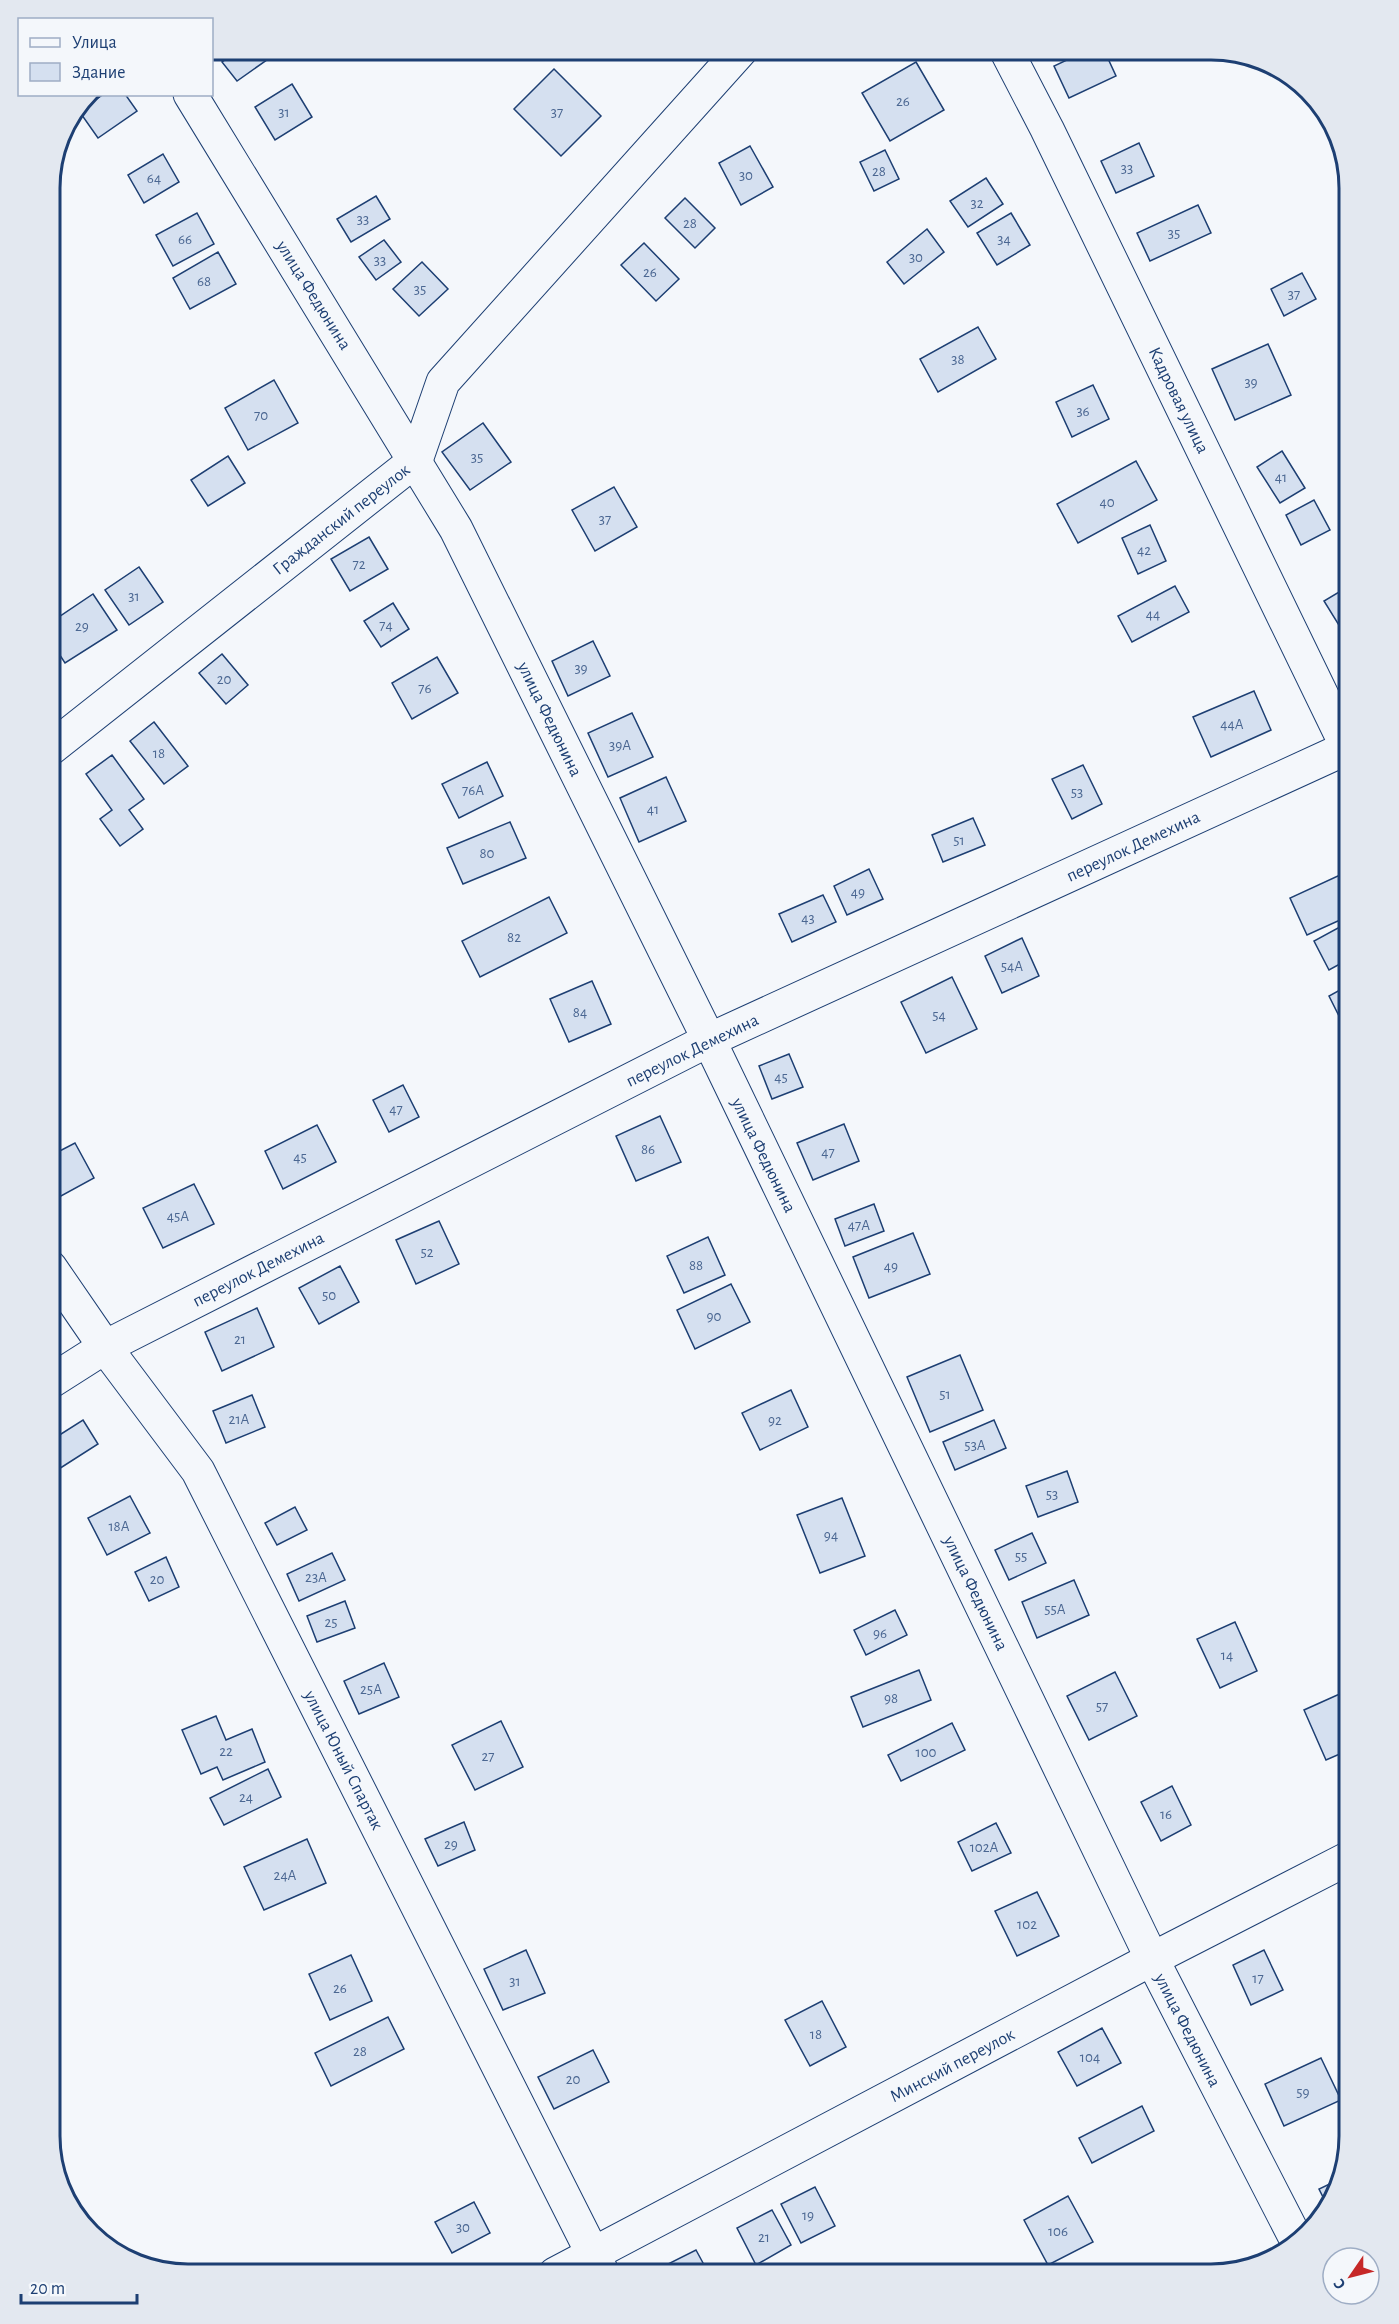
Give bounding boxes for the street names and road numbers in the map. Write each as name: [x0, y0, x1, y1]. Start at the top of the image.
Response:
street label: улица Федюнина: [272, 237, 354, 353]
street label: Кадровая улица: [1145, 344, 1212, 456]
street label: Гражданский переулок: [270, 460, 414, 579]
street label: улица Федюнина: [513, 658, 585, 780]
street label: переулок Демехина: [1064, 808, 1203, 886]
street label: переулок Демехина: [623, 1011, 762, 1091]
street label: улица Федюнина: [727, 1094, 799, 1216]
street label: переулок Демехина: [190, 1229, 327, 1311]
street label: улица Федюнина: [939, 1532, 1011, 1654]
street label: улица Юный Спартак: [300, 1687, 386, 1834]
street label: улица Федюнина: [1150, 1970, 1224, 2090]
street label: Минский переулок: [887, 2025, 1018, 2106]

